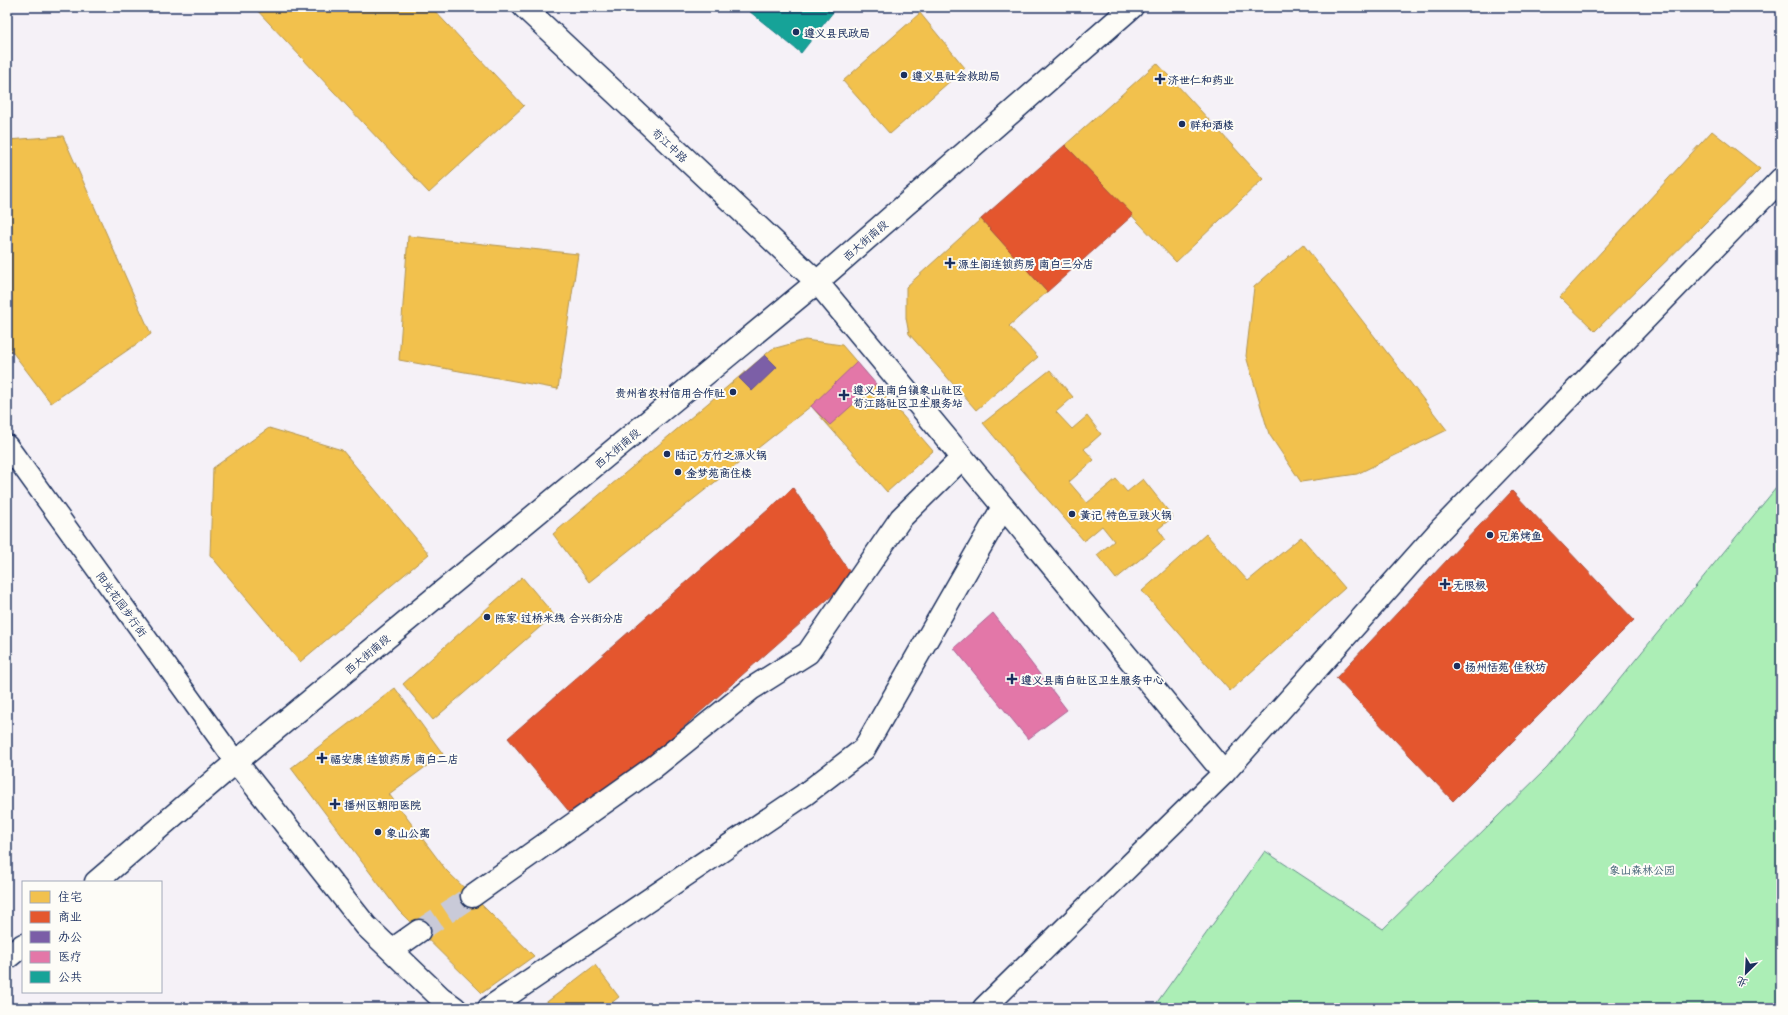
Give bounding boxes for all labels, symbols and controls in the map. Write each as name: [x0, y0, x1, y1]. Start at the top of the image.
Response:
place label: 遵义县民政局: [804, 25, 870, 40]
marker: 遵义县民政局: [791, 27, 801, 37]
place label: 遵义县社会救助局: [912, 68, 1000, 83]
marker: 遵义县社会救助局: [899, 70, 909, 80]
place label: 济世仁和药业: [1168, 72, 1234, 87]
marker: 济世仁和药业: [1155, 74, 1165, 84]
place label: 祥和酒楼: [1190, 117, 1234, 132]
marker: 祥和酒楼: [1177, 119, 1187, 129]
street label: 苟江中路: [649, 125, 691, 165]
street label: 西大街南段: [839, 216, 891, 264]
place label: 源生阁连锁药房 南白三分店: [958, 256, 1094, 271]
marker: 源生阁连锁药房 南白三分店: [945, 258, 955, 268]
place label: 遵义县南白镇象山社区 苟江路社区卫生服务站: [853, 382, 963, 410]
place label: 贵州省农村信用合作社: [615, 385, 725, 400]
marker: 贵州省农村信用合作社: [728, 387, 738, 397]
marker: 遵义县南白镇象山社区 苟江路社区卫生服务站: [838, 389, 850, 401]
street label: 西大街南段: [591, 425, 643, 471]
place label: 陆记 方竹之源火锅: [675, 447, 767, 462]
marker: 陆记 方竹之源火锅: [662, 449, 672, 459]
place label: 金梦苑商住楼: [686, 465, 752, 480]
marker: 金梦苑商住楼: [673, 467, 683, 477]
place label: 黄记 特色豆豉火锅: [1080, 507, 1172, 522]
marker: 黄记 特色豆豉火锅: [1067, 509, 1077, 519]
place label: 兄弟烤鱼: [1498, 528, 1542, 543]
marker: 兄弟烤鱼: [1485, 530, 1495, 540]
street label: 阳光花园步行街: [93, 568, 151, 640]
place label: 无限极: [1453, 577, 1486, 592]
marker: 无限极: [1440, 579, 1450, 589]
place label: 陈家 过桥米线 合兴街分店: [495, 610, 624, 625]
marker: 陈家 过桥米线 合兴街分店: [482, 612, 492, 622]
street label: 西大街南段: [341, 631, 393, 677]
place label: 扬州恬苑 佳秋坊: [1465, 659, 1546, 674]
marker: 扬州恬苑 佳秋坊: [1452, 661, 1462, 671]
place label: 遵义县南白社区卫生服务中心: [1021, 672, 1164, 687]
marker: 遵义县南白社区卫生服务中心: [1006, 673, 1018, 685]
place label: 福安康 连锁药房 南白二店: [330, 751, 459, 766]
marker: 福安康 连锁药房 南白二店: [317, 753, 327, 763]
place label: 播州区朝阳医院: [344, 797, 421, 812]
marker: 播州区朝阳医院: [329, 798, 341, 810]
place label: 象山公寓: [386, 825, 430, 840]
marker: 象山公寓: [373, 827, 383, 837]
park label: 象山森林公园: [1609, 862, 1675, 877]
legend: [22, 881, 162, 993]
text: 住宅: [58, 888, 82, 904]
text: 商业: [58, 908, 82, 924]
text: 办公: [58, 928, 82, 944]
text: 医疗: [58, 948, 82, 964]
north arrow: [1726, 953, 1766, 993]
text: 公共: [58, 968, 82, 984]
text: 北: [1734, 974, 1750, 992]

